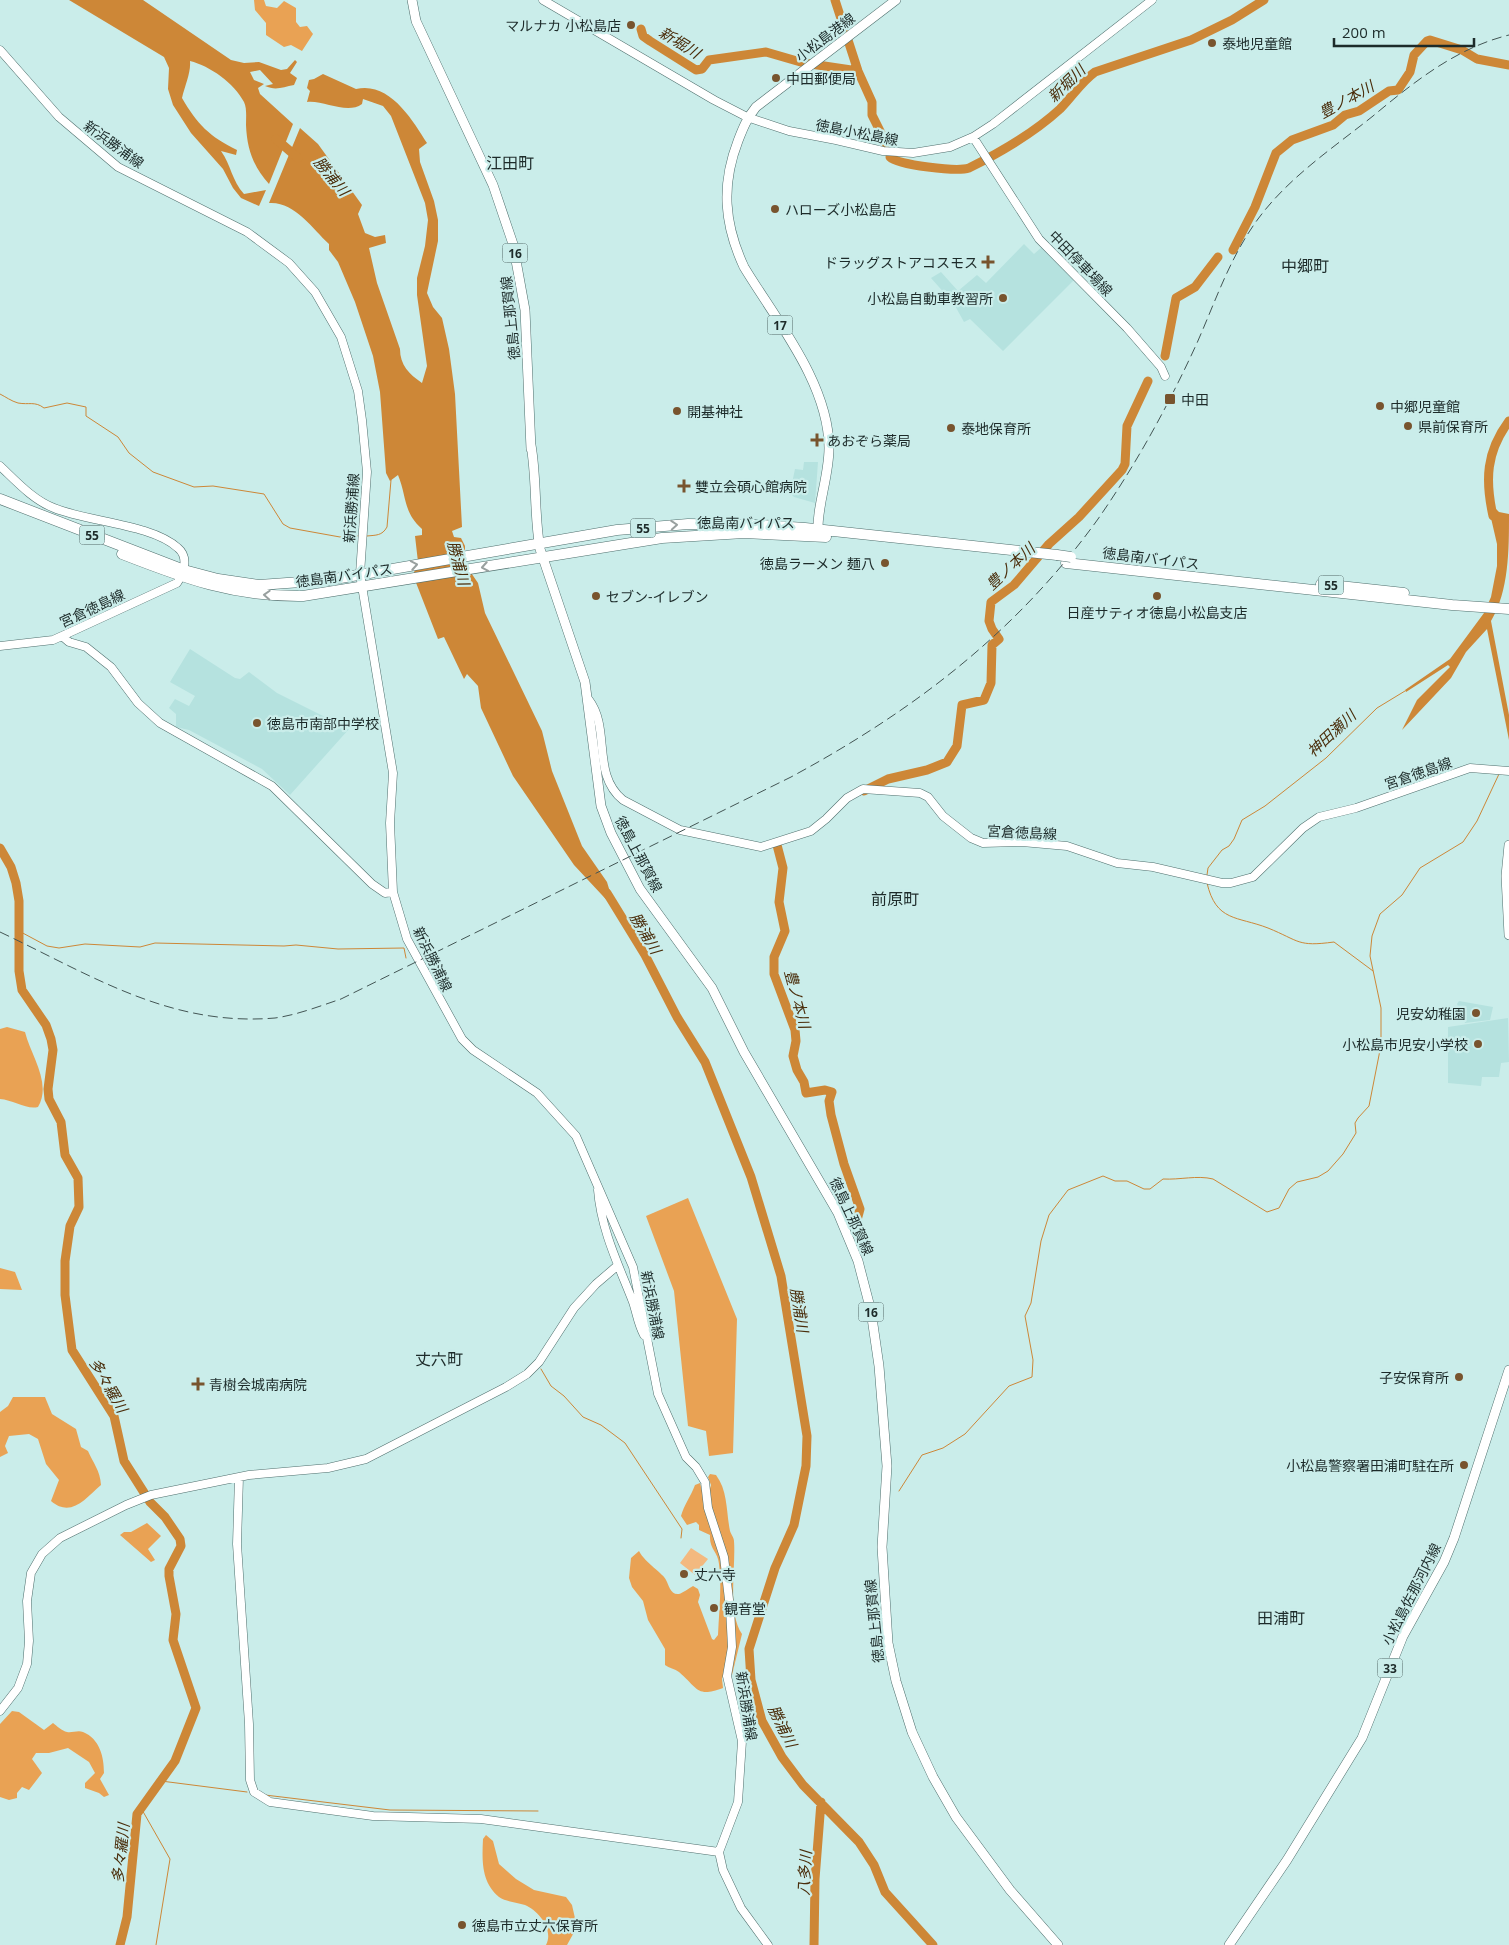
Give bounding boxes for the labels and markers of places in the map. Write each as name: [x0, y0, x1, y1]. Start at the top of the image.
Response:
place label: マルナカ 小松島店: [505, 16, 621, 35]
marker: マルナカ 小松島店: [625, 19, 637, 31]
place label: 泰地児童館: [1222, 34, 1292, 53]
marker: 泰地児童館: [1206, 37, 1218, 49]
place label: 中田郵便局: [786, 69, 856, 88]
marker: 中田郵便局: [770, 72, 782, 84]
place label: ハローズ小松島店: [785, 200, 896, 219]
marker: ハローズ小松島店: [769, 203, 781, 215]
place label: ドラッグストアコスモス: [824, 253, 978, 272]
marker: ドラッグストアコスモス: [982, 256, 994, 268]
place label: 小松島自動車教習所: [867, 289, 993, 308]
marker: 小松島自動車教習所: [997, 292, 1009, 304]
place label: 中田: [1181, 390, 1209, 409]
marker: 中田: [1163, 392, 1177, 406]
place label: 中郷児童館: [1390, 397, 1460, 416]
marker: 中郷児童館: [1374, 400, 1386, 412]
place label: 開基神社: [687, 402, 743, 421]
marker: 開基神社: [671, 405, 683, 417]
place label: 県前保育所: [1418, 417, 1488, 436]
place label: 泰地保育所: [961, 419, 1031, 438]
marker: 県前保育所: [1402, 420, 1414, 432]
marker: 泰地保育所: [945, 422, 957, 434]
place label: あおぞら薬局: [827, 431, 911, 450]
marker: あおぞら薬局: [811, 434, 823, 446]
place label: 雙立会碩心館病院: [695, 477, 807, 496]
marker: 雙立会碩心館病院: [677, 479, 691, 493]
place label: 徳島ラーメン 麺八: [760, 554, 875, 573]
marker: 徳島ラーメン 麺八: [879, 557, 891, 569]
place label: セブン-イレブン: [606, 587, 709, 606]
marker: セブン-イレブン: [590, 590, 602, 602]
marker: 日産サティオ徳島小松島支店: [1151, 590, 1163, 602]
place label: 日産サティオ徳島小松島支店: [1066, 603, 1248, 622]
place label: 徳島市南部中学校: [267, 714, 379, 733]
marker: 徳島市南部中学校: [251, 717, 263, 729]
place label: 児安幼稚園: [1396, 1004, 1466, 1023]
marker: 児安幼稚園: [1470, 1007, 1482, 1019]
place label: 小松島市児安小学校: [1342, 1035, 1468, 1054]
marker: 小松島市児安小学校: [1472, 1038, 1484, 1050]
place label: 子安保育所: [1379, 1368, 1449, 1387]
marker: 子安保育所: [1453, 1371, 1465, 1383]
place label: 青樹会城南病院: [209, 1375, 307, 1394]
marker: 青樹会城南病院: [191, 1377, 205, 1391]
place label: 小松島警察署田浦町駐在所: [1286, 1456, 1454, 1475]
marker: 小松島警察署田浦町駐在所: [1458, 1459, 1470, 1471]
place label: 丈六寺: [694, 1565, 736, 1584]
marker: 丈六寺: [678, 1568, 690, 1580]
place label: 観音堂: [724, 1599, 766, 1618]
marker: 観音堂: [708, 1602, 720, 1614]
place label: 徳島市立丈六保育所: [472, 1916, 598, 1935]
marker: 徳島市立丈六保育所: [456, 1919, 468, 1931]

